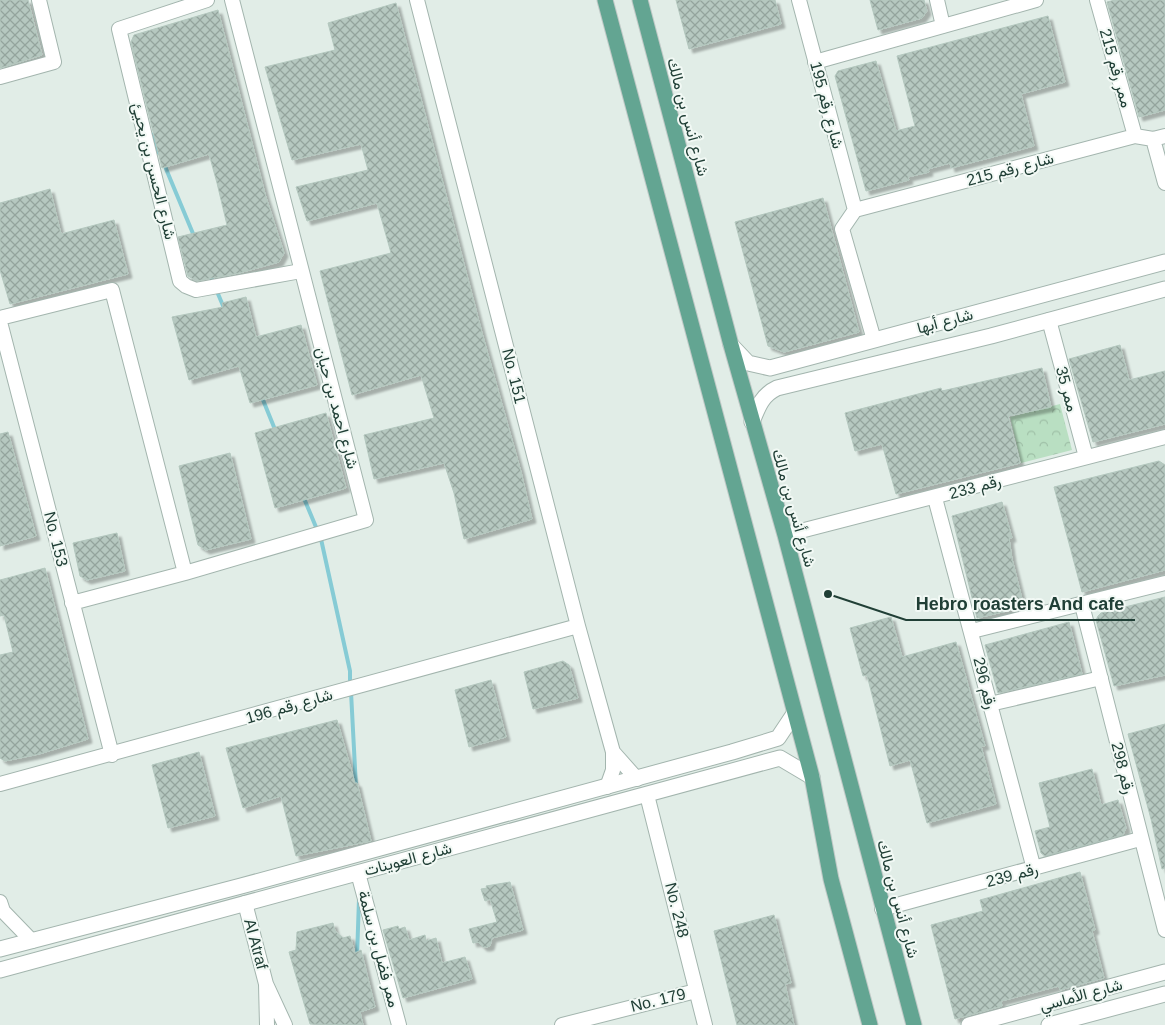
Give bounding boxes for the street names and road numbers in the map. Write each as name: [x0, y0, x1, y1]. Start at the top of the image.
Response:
street label: ممر رقم 215: [1095, 27, 1135, 110]
street label: شارع أنس بن مالك: [661, 56, 712, 179]
street label: شارع رقم 195: [804, 60, 847, 151]
street label: شارع الحسن بن يحيئ: [126, 101, 179, 242]
street label: شارع رقم 215: [965, 149, 1056, 192]
street label: شارع أبها: [915, 305, 976, 340]
street label: شارع احمد بن حيان: [310, 345, 361, 472]
street label: No. 151: [499, 347, 529, 405]
street label: ممر 35: [1051, 365, 1081, 414]
street label: شارع أنس بن مالك: [766, 447, 819, 570]
street label: رقم 233: [947, 472, 1003, 504]
street label: No. 153: [41, 510, 71, 568]
street label: رقم 296: [968, 655, 1000, 711]
street label: شارع رقم 196: [244, 685, 335, 729]
street label: رقم 298: [1106, 740, 1138, 796]
street label: شارع أنس بن مالك: [871, 838, 922, 961]
street label: شارع العوينات: [362, 839, 454, 882]
street label: رقم 239: [984, 860, 1040, 892]
street label: No. 248: [662, 881, 692, 939]
street label: ممر فضل بن سلمة: [353, 889, 403, 1010]
street label: Al Atraf: [241, 917, 271, 972]
street label: شارع الأماسي: [1038, 976, 1126, 1019]
street label: No. 179: [629, 985, 687, 1015]

